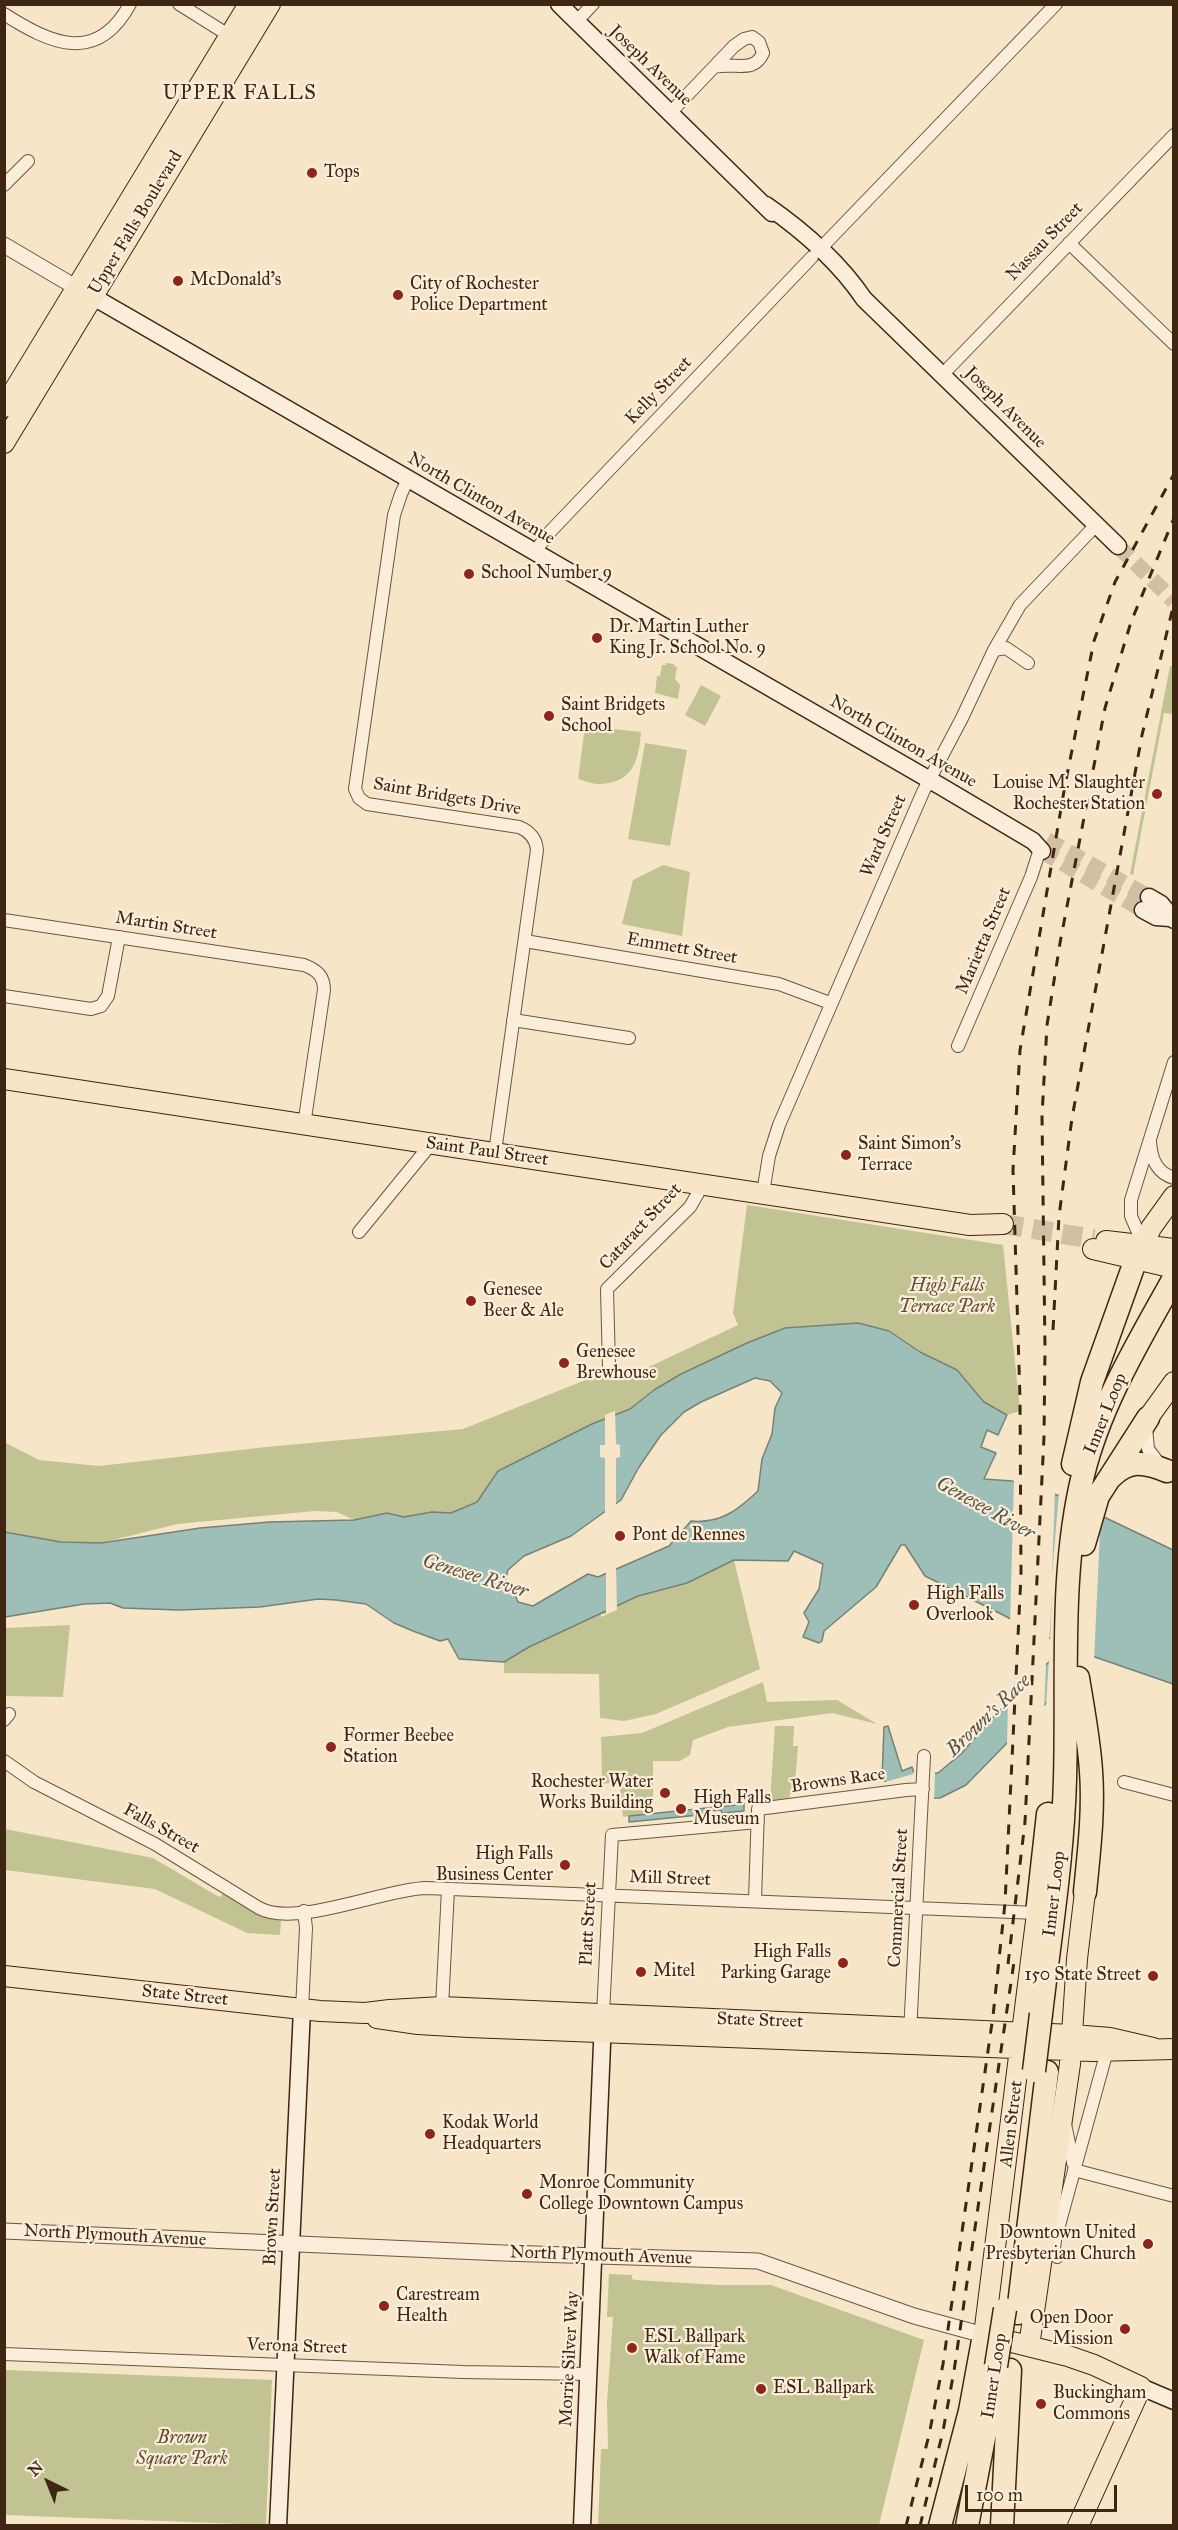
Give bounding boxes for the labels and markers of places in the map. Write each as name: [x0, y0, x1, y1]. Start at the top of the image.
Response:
place label: Tops: [324, 162, 360, 184]
marker: Tops: [305, 166, 319, 180]
place label: McDonald's: [190, 270, 281, 292]
marker: McDonald's: [171, 274, 185, 288]
place label: City of Rochester Police Department: [410, 274, 548, 316]
marker: City of Rochester Police Department: [391, 288, 405, 302]
place label: School Number 9: [481, 563, 612, 585]
marker: School Number 9: [462, 567, 476, 581]
place label: Dr. Martin Luther King Jr. School No. 9: [609, 617, 766, 660]
marker: Dr. Martin Luther King Jr. School No. 9: [590, 631, 604, 645]
place label: Saint Bridgets School: [561, 695, 665, 738]
marker: Saint Bridgets School: [542, 709, 556, 723]
place label: Louise M. Slaughter Rochester Station: [993, 773, 1145, 816]
marker: Louise M. Slaughter Rochester Station: [1150, 787, 1164, 801]
place label: Saint Simon's Terrace: [858, 1134, 961, 1176]
marker: Saint Simon's Terrace: [839, 1148, 853, 1162]
place label: Genesee Beer & Ale: [483, 1280, 564, 1322]
marker: Genesee Beer & Ale: [464, 1294, 478, 1308]
place label: Genesee Brewhouse: [576, 1342, 656, 1384]
marker: Genesee Brewhouse: [557, 1356, 571, 1370]
place label: Pont de Rennes: [632, 1525, 745, 1547]
marker: Pont de Rennes: [613, 1529, 627, 1543]
place label: High Falls Overlook: [926, 1584, 1004, 1626]
marker: High Falls Overlook: [907, 1598, 921, 1612]
place label: Former Beebee Station: [343, 1726, 454, 1768]
marker: Former Beebee Station: [324, 1740, 338, 1754]
place label: Rochester Water Works Building: [531, 1772, 653, 1814]
marker: Rochester Water Works Building: [658, 1786, 672, 1800]
place label: High Falls Museum: [693, 1788, 771, 1830]
marker: High Falls Museum: [674, 1802, 688, 1816]
place label: High Falls Business Center: [436, 1844, 553, 1886]
marker: High Falls Business Center: [558, 1858, 572, 1872]
place label: High Falls Parking Garage: [720, 1942, 831, 1984]
marker: High Falls Parking Garage: [836, 1956, 850, 1970]
place label: Mitel: [653, 1961, 695, 1983]
marker: Mitel: [634, 1965, 648, 1979]
place label: 150 State Street: [1025, 1965, 1141, 1987]
marker: 150 State Street: [1146, 1969, 1160, 1983]
place label: Kodak World Headquarters: [442, 2113, 541, 2156]
marker: Kodak World Headquarters: [423, 2127, 437, 2141]
place label: Monroe Community College Downtown Campus: [539, 2173, 743, 2216]
marker: Monroe Community College Downtown Campus: [520, 2187, 534, 2201]
place label: Downtown United Presbyterian Church: [985, 2223, 1136, 2266]
marker: Downtown United Presbyterian Church: [1141, 2237, 1155, 2251]
place label: Carestream Health: [396, 2285, 480, 2328]
marker: Carestream Health: [377, 2299, 391, 2313]
place label: Open Door Mission: [1030, 2308, 1113, 2350]
marker: Open Door Mission: [1118, 2322, 1132, 2336]
place label: ESL Ballpark Walk of Fame: [644, 2327, 746, 2370]
marker: ESL Ballpark Walk of Fame: [625, 2341, 639, 2355]
place label: ESL Ballpark: [773, 2378, 874, 2400]
marker: ESL Ballpark: [754, 2382, 768, 2396]
place label: Buckingham Commons: [1053, 2383, 1146, 2426]
marker: Buckingham Commons: [1034, 2397, 1048, 2411]

